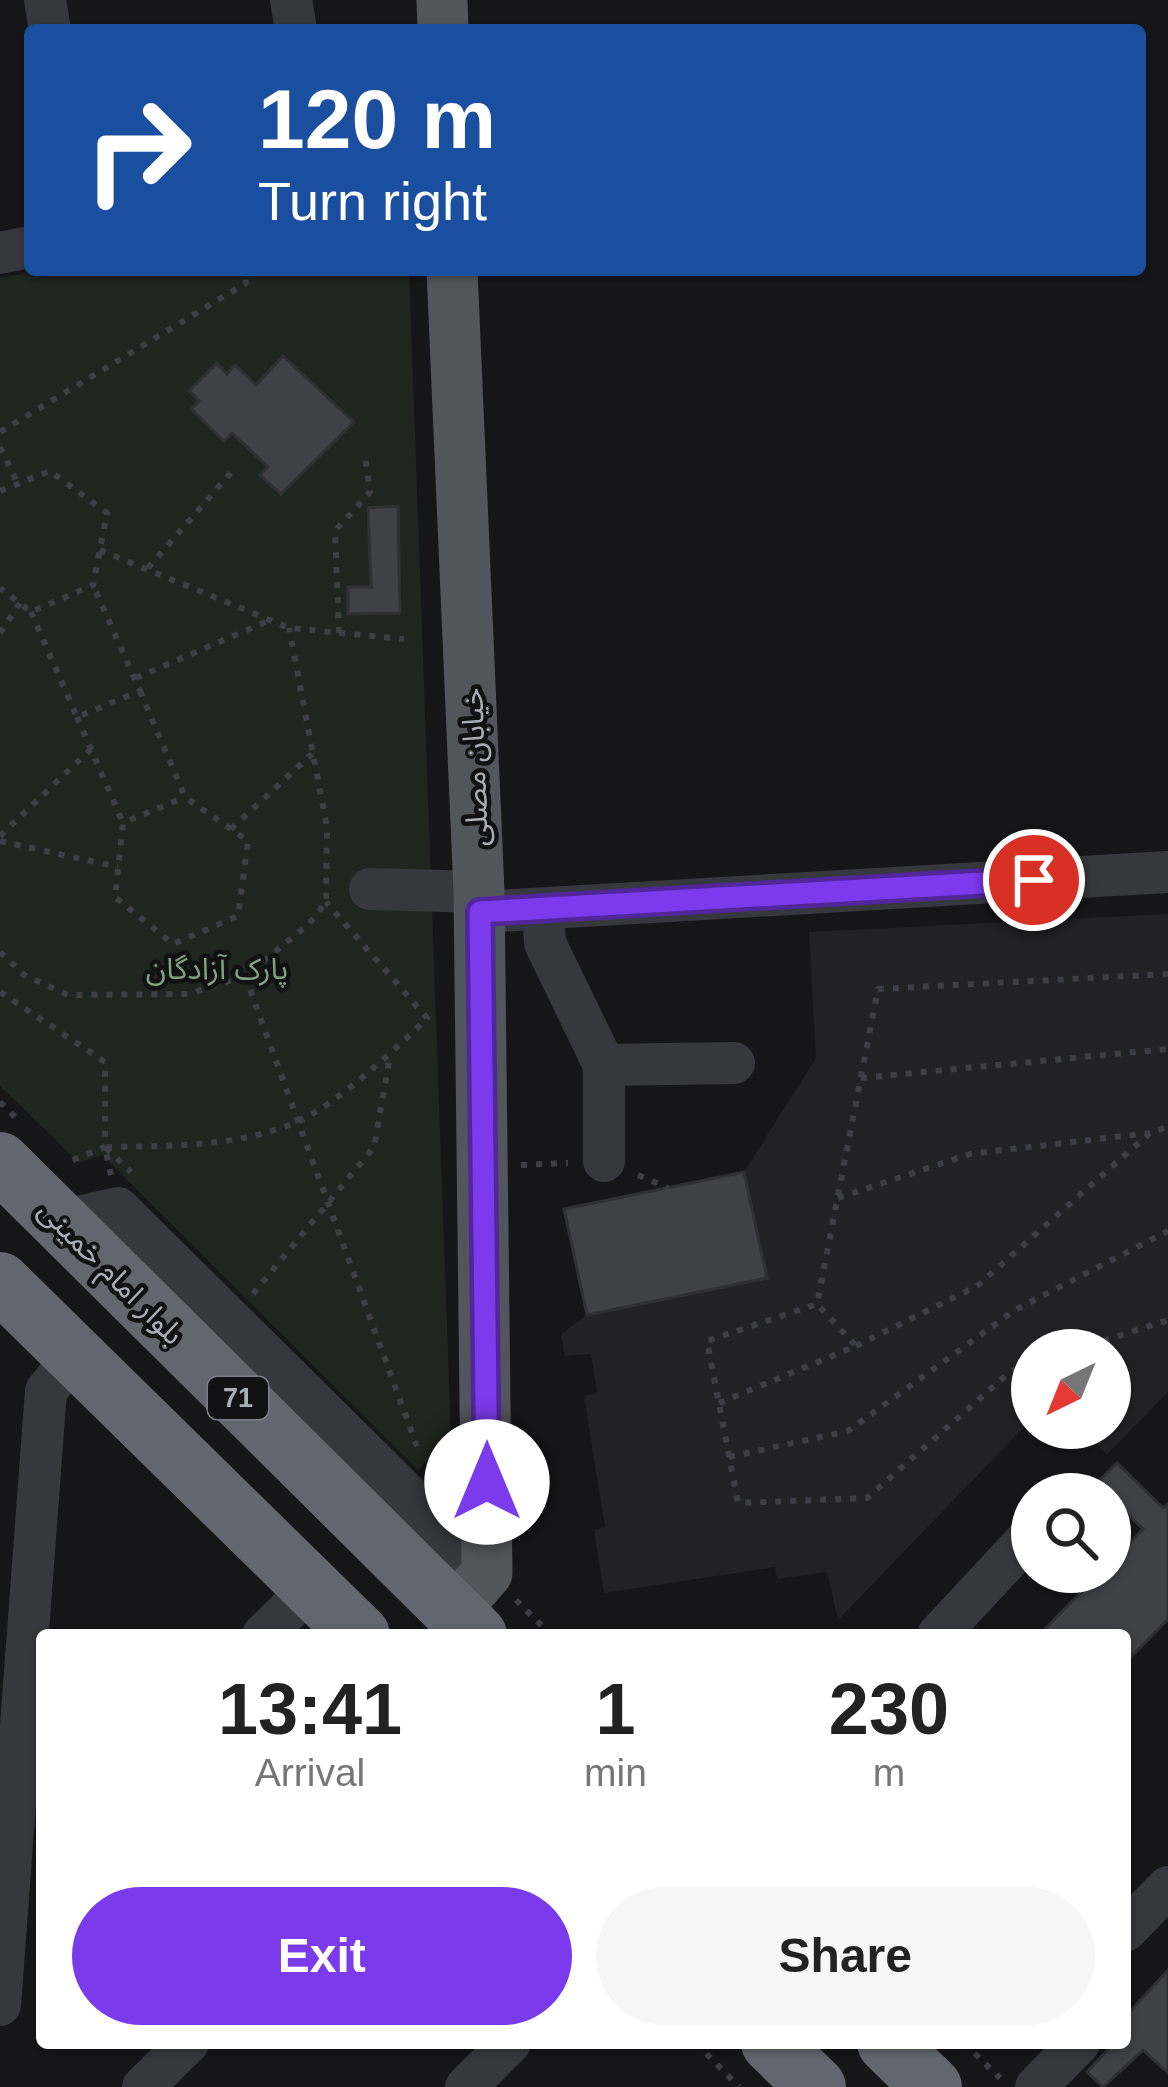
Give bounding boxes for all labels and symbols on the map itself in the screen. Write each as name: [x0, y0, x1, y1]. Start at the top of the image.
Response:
street label: خیابان مصلی: [455, 687, 495, 847]
pin: [983, 829, 1085, 931]
park label: پارک آزادگان: [146, 952, 288, 988]
street label: بلوار امام خمینی: [28, 1193, 190, 1355]
north arrow: [1011, 1329, 1131, 1449]
road number: 71: [208, 1377, 268, 1419]
position arrow: [424, 1419, 550, 1545]

